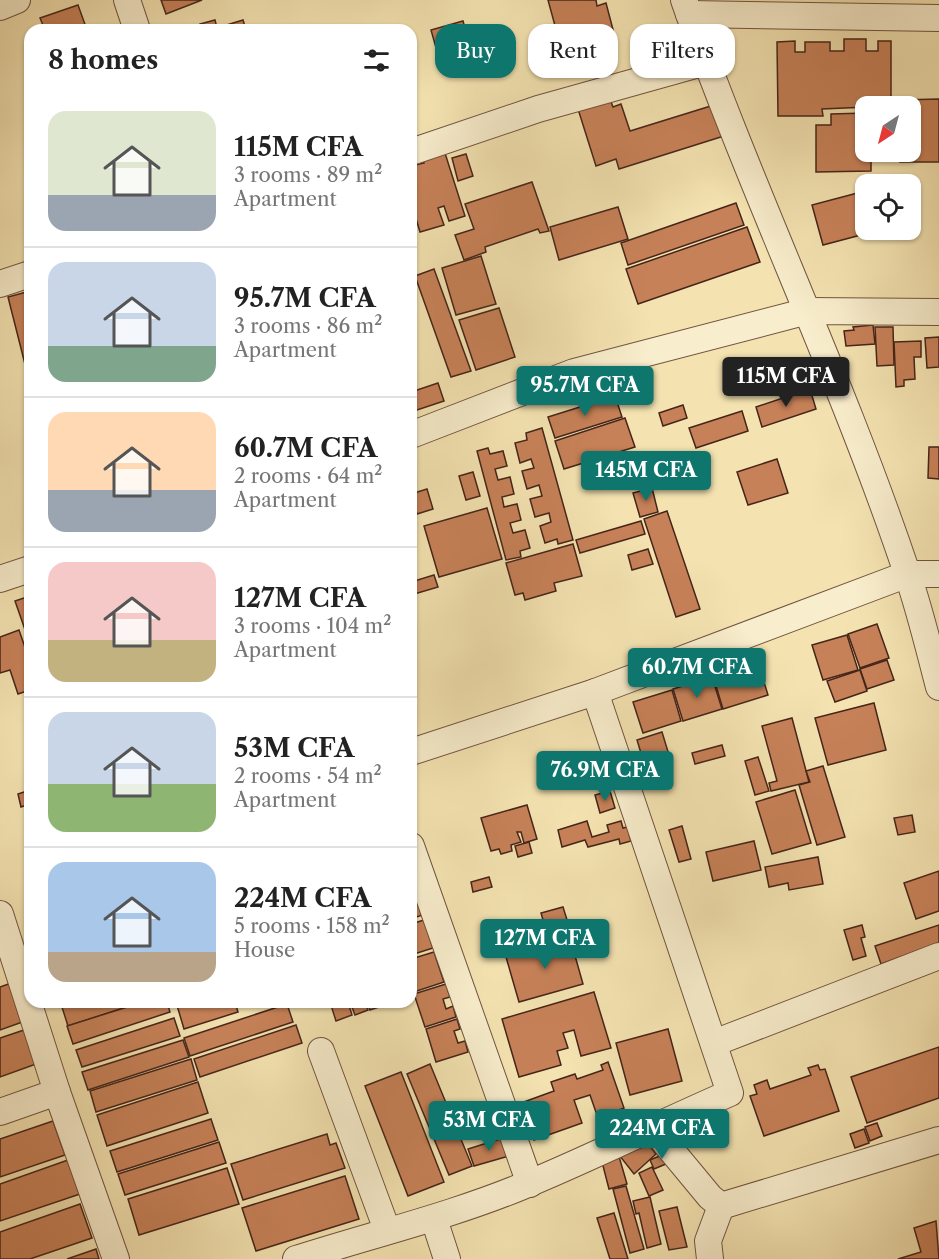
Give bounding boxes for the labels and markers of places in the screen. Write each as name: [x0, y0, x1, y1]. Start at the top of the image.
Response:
pin: 115M CFA: [724, 357, 848, 408]
pin: 95.7M CFA: [516, 366, 654, 417]
pin: 145M CFA: [584, 451, 708, 502]
pin: 60.7M CFA: [628, 648, 766, 699]
pin: 76.9M CFA: [536, 751, 674, 802]
pin: 127M CFA: [483, 919, 607, 970]
pin: 53M CFA: [434, 1101, 544, 1152]
pin: 224M CFA: [600, 1109, 724, 1160]

